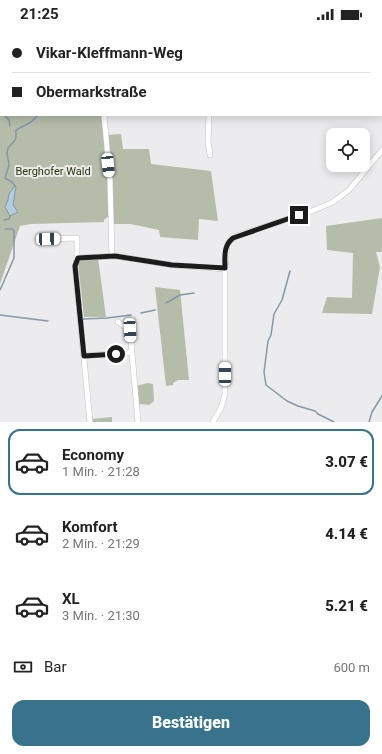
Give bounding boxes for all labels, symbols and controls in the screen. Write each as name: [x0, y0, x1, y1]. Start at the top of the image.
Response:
text: 21:25: [20, 5, 59, 23]
text: Vikar-Kleffmann-Weg: [36, 44, 183, 62]
text: Obermarkstraße: [36, 83, 147, 101]
map controls: [326, 128, 370, 172]
button: locate: [326, 128, 370, 172]
car: [101, 152, 115, 178]
park label: Berghofer Wald: [15, 165, 91, 178]
route end: [290, 206, 308, 224]
car: [36, 233, 60, 245]
car: [123, 318, 137, 342]
route start: [107, 345, 125, 363]
car: [219, 362, 231, 386]
icon: car: [14, 444, 50, 480]
text: Economy: [62, 446, 124, 464]
text: 3.07 €: [325, 453, 368, 471]
text: 1 Min. · 21:28: [62, 464, 140, 479]
icon: car: [14, 516, 50, 552]
text: Komfort: [62, 518, 118, 536]
text: 4.14 €: [325, 525, 368, 543]
text: 2 Min. · 21:29: [62, 536, 140, 551]
icon: car: [14, 588, 50, 624]
text: XL: [62, 590, 80, 608]
text: 5.21 €: [325, 597, 368, 615]
text: 3 Min. · 21:30: [62, 608, 140, 623]
icon: cash: [12, 656, 34, 678]
text: Bar: [44, 658, 67, 676]
text: 600 m: [333, 660, 370, 675]
button: Bestätigen: [12, 700, 370, 746]

